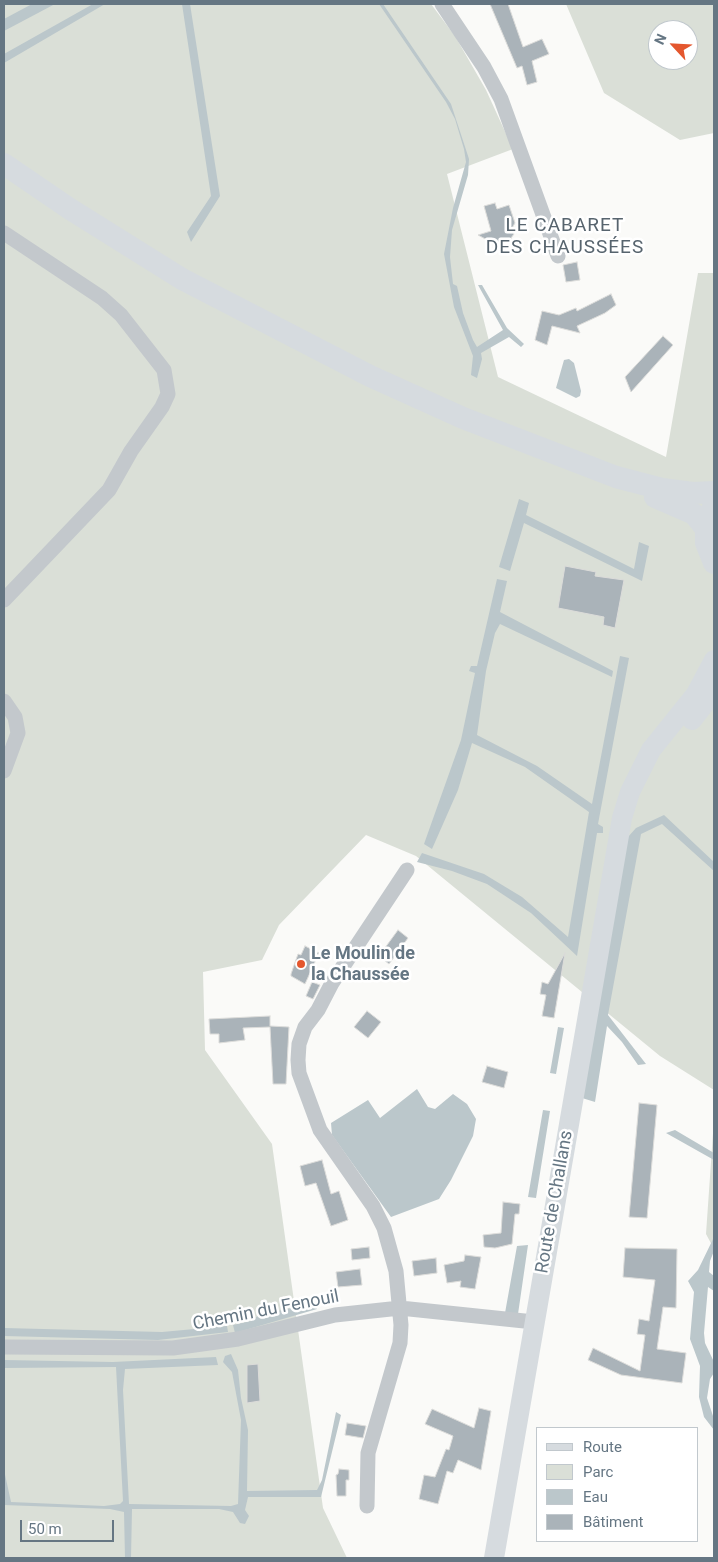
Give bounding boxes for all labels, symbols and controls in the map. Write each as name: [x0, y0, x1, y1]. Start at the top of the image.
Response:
north arrow: [648, 20, 698, 70]
text: N: [651, 31, 670, 47]
district label: LE CABARET DES CHAUSSÉES: [484, 215, 646, 259]
place label: Le Moulin de la Chaussée: [311, 943, 415, 986]
marker: Le Moulin de la Chaussée: [295, 958, 307, 970]
street label: Route de Challans: [532, 1129, 578, 1275]
street label: Chemin du Fenouil: [191, 1286, 341, 1336]
legend: [536, 1427, 698, 1542]
text: Route: [583, 1438, 622, 1456]
text: Parc: [583, 1463, 613, 1481]
text: Eau: [583, 1488, 608, 1506]
scale bar: [22, 1510, 116, 1542]
text: Bâtiment: [583, 1513, 643, 1531]
text: 50 m: [28, 1520, 62, 1538]

